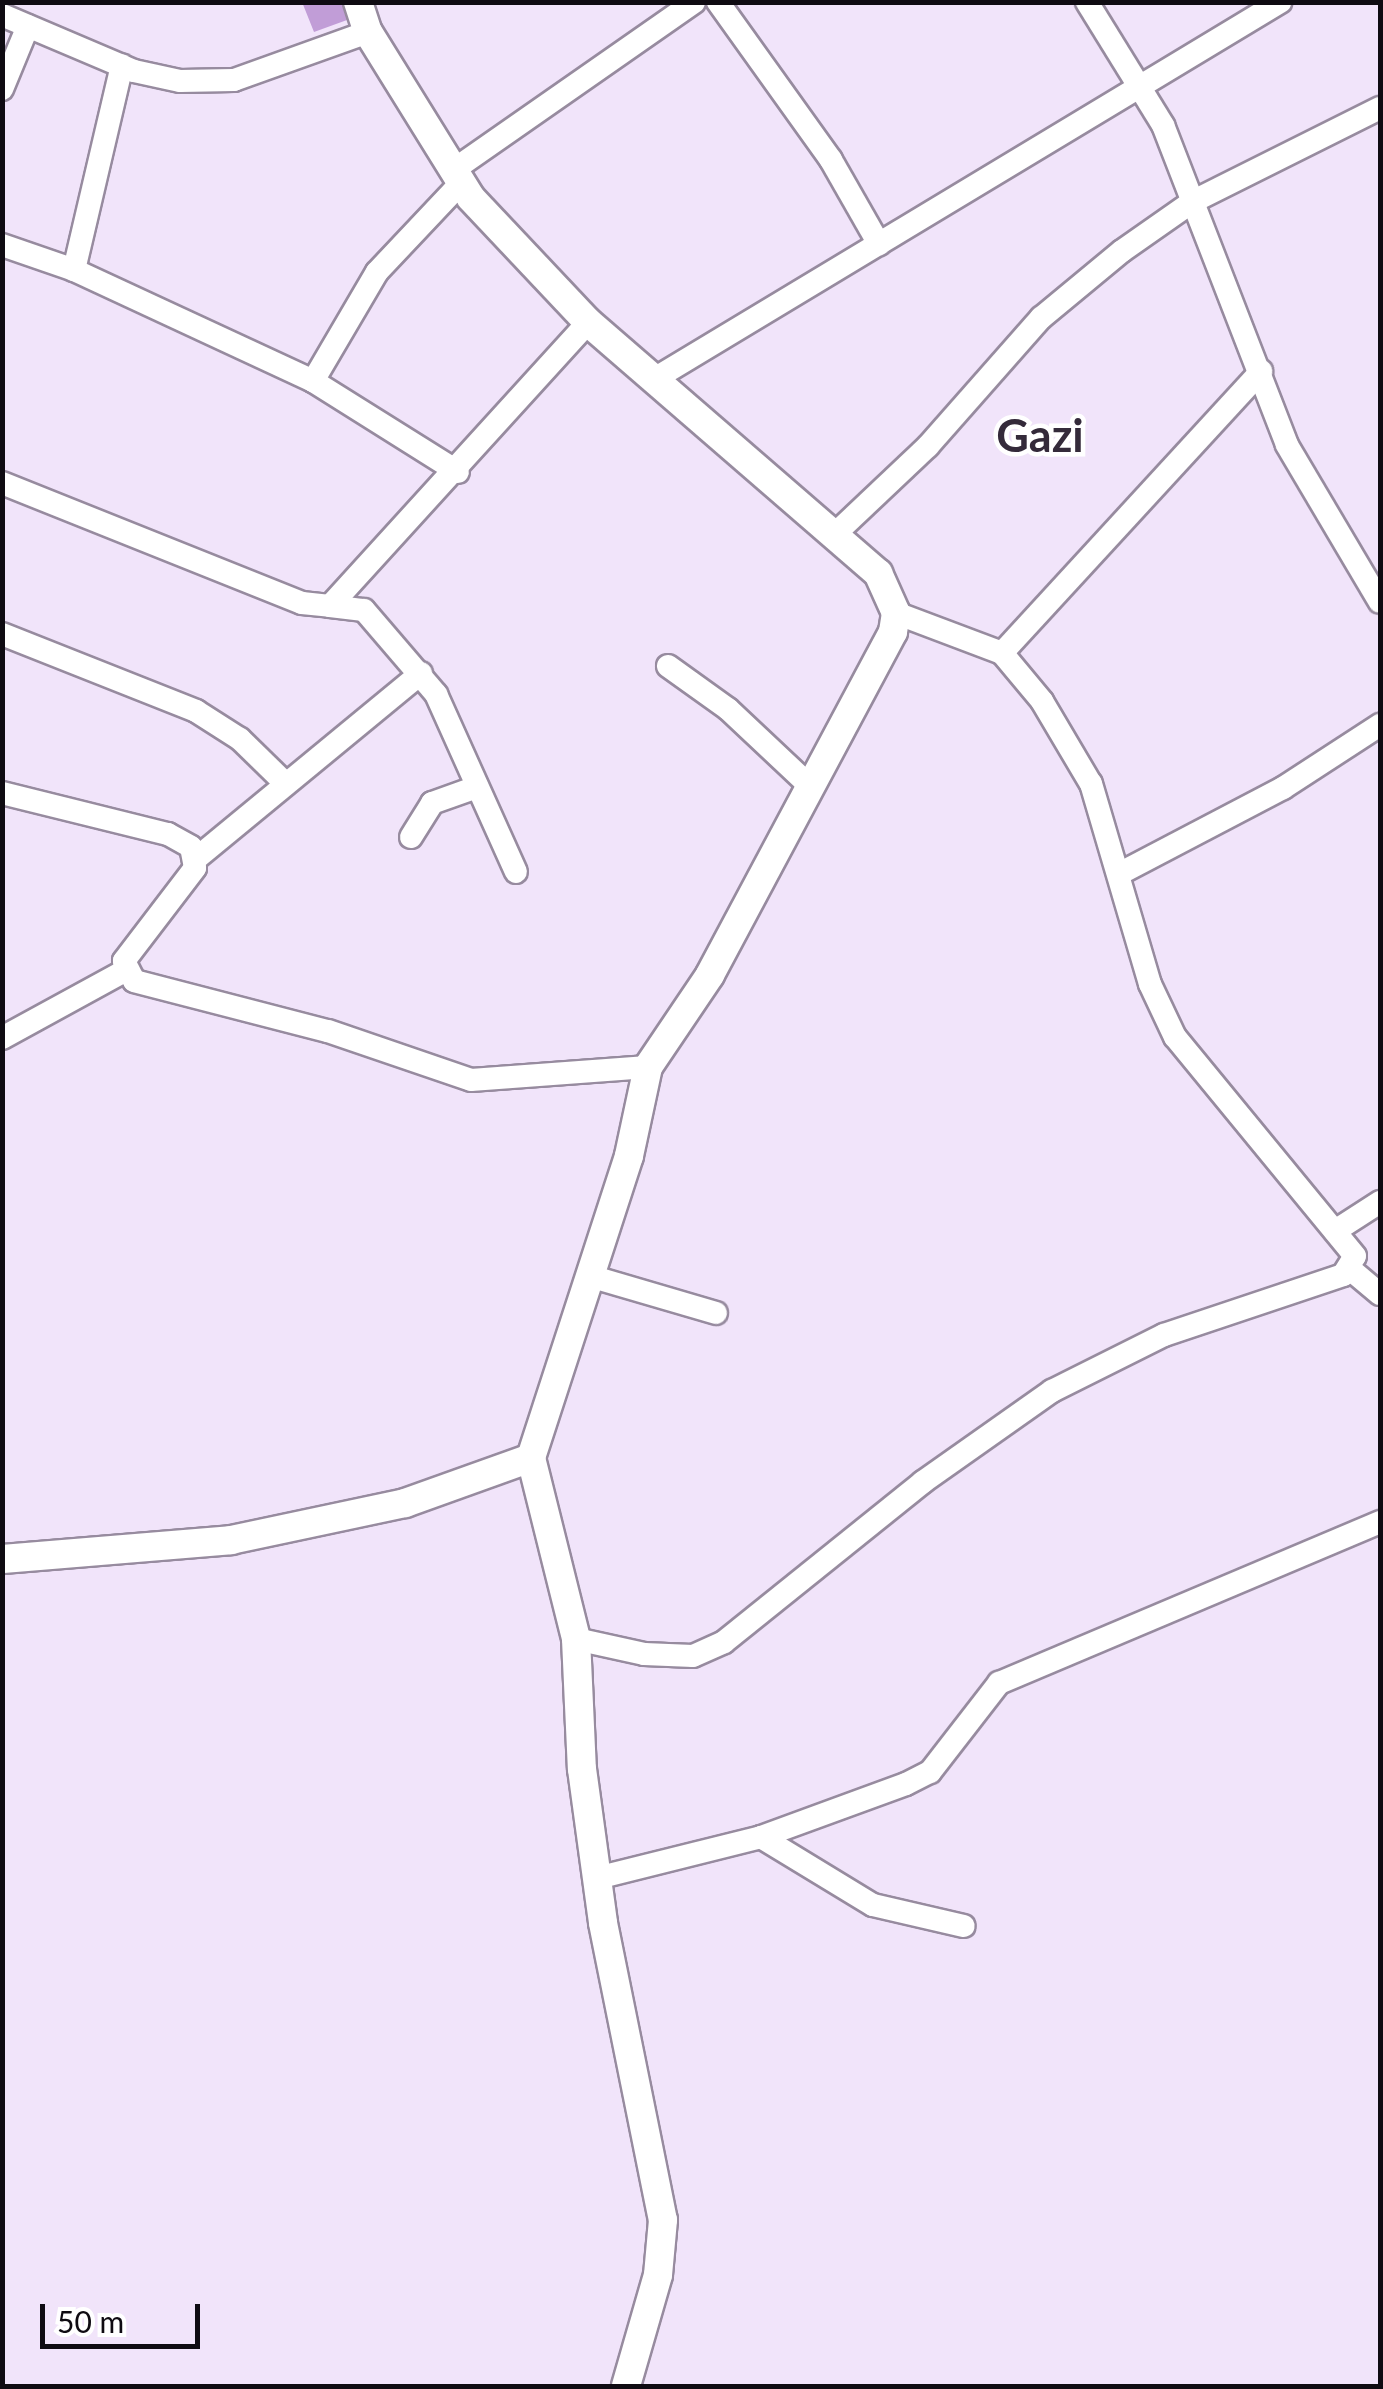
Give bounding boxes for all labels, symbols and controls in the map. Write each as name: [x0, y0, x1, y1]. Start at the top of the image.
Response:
district label: Gazi: [996, 409, 1084, 463]
scale bar: [45, 2284, 205, 2346]
text: 50 m: [57, 2303, 124, 2339]

